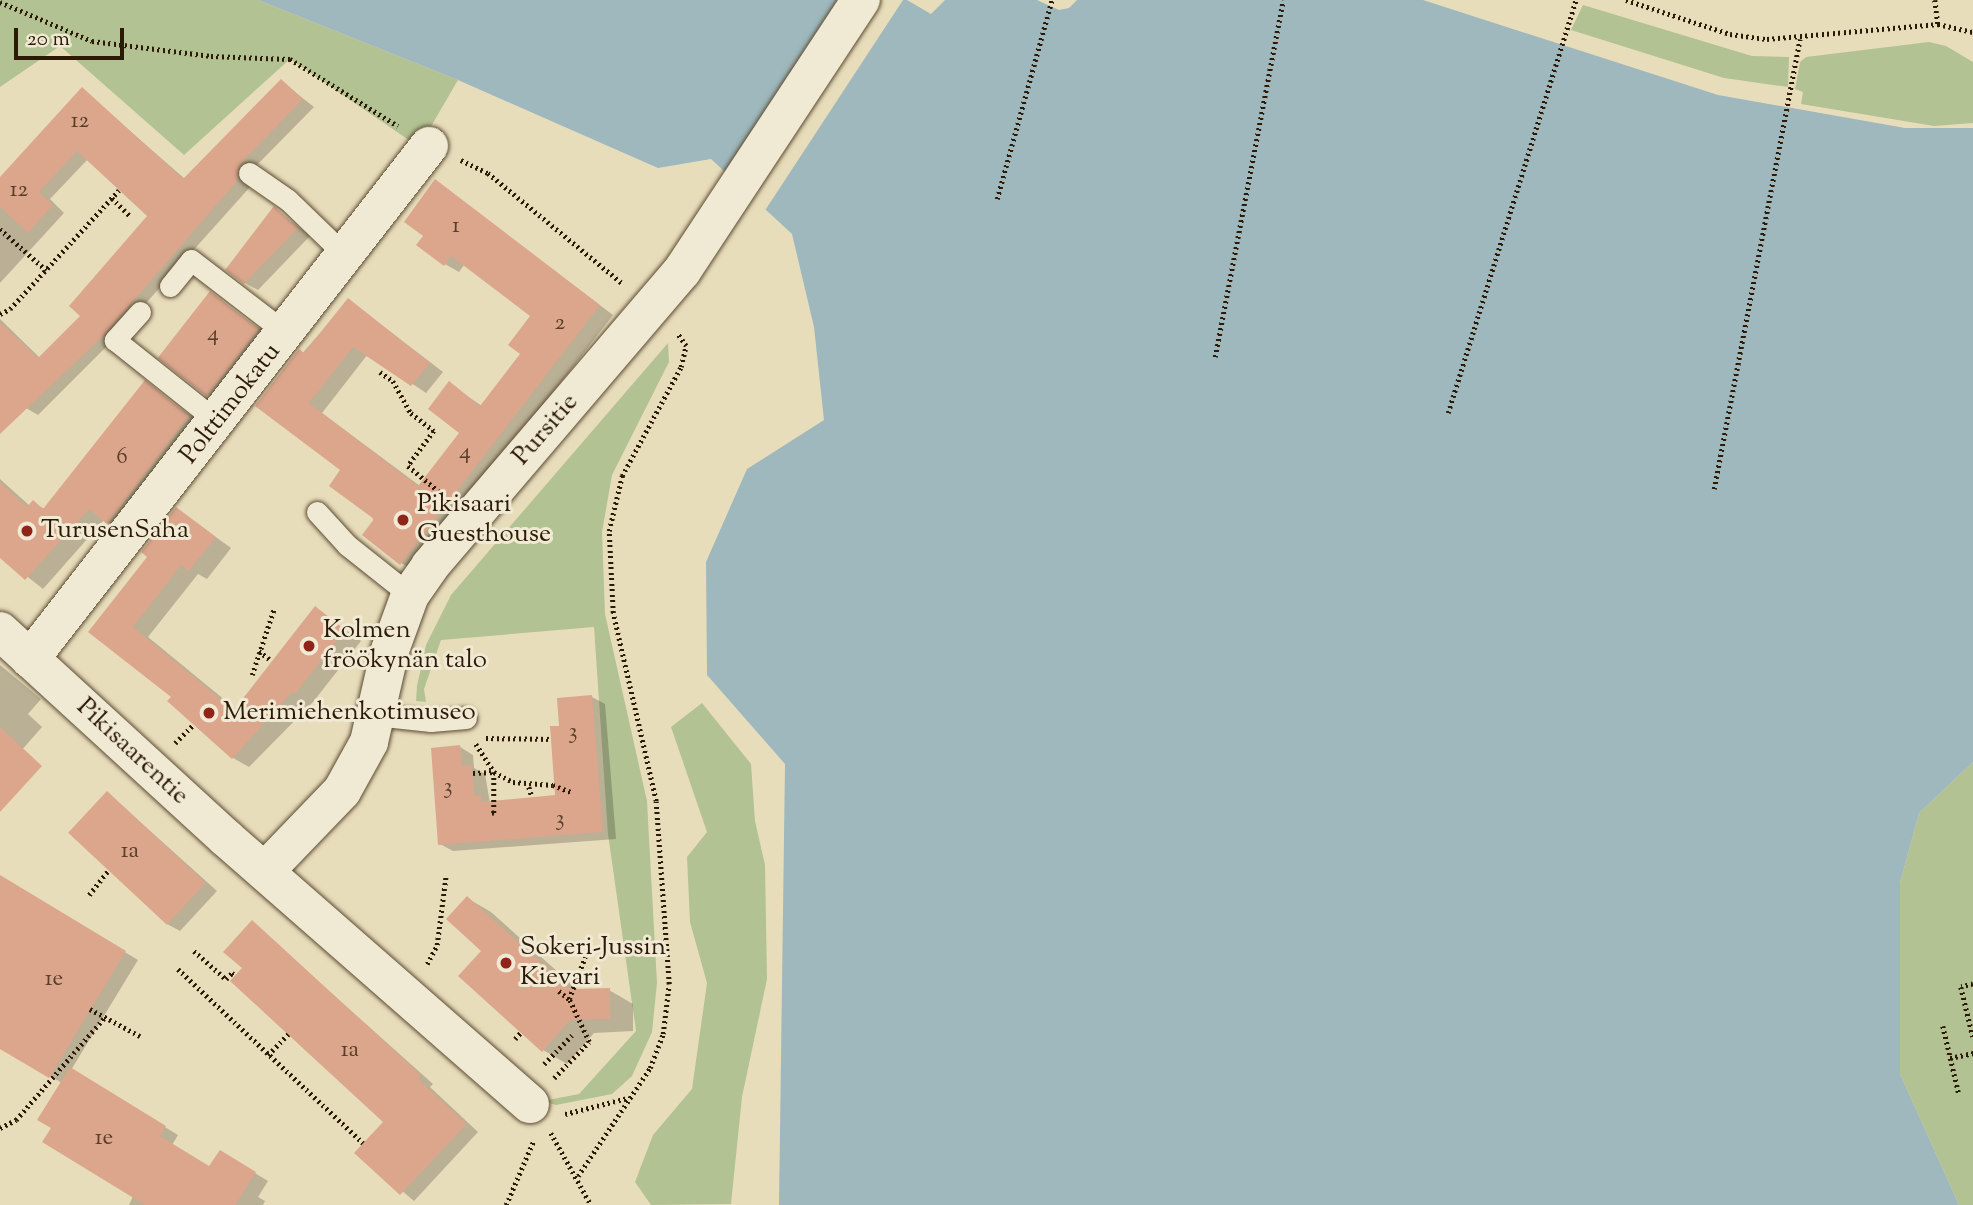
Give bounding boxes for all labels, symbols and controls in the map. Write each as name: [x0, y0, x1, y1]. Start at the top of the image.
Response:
scale bar: [18, 14, 128, 58]
text: 20 m: [27, 25, 70, 55]
house number: 12: [71, 108, 89, 136]
house number: 12: [10, 177, 28, 205]
house number: 1: [452, 213, 460, 241]
house number: 2: [555, 310, 565, 338]
house number: 4: [207, 321, 219, 349]
street label: Polttimokatu: [174, 337, 288, 471]
street label: Pursitie: [506, 388, 586, 472]
house number: 4: [459, 439, 471, 467]
house number: 6: [116, 444, 128, 472]
place label: Pikisaari Guesthouse: [417, 489, 551, 550]
marker: Pikisaari Guesthouse: [395, 512, 411, 528]
place label: TurusenSaha: [41, 515, 189, 547]
marker: TurusenSaha: [19, 523, 35, 539]
place label: Kolmen fröökynän talo: [323, 615, 487, 676]
marker: Kolmen fröökynän talo: [301, 638, 317, 654]
street label: Pikisaarentie: [69, 692, 195, 812]
place label: Merimiehenkotimuseo: [223, 697, 476, 729]
marker: Merimiehenkotimuseo: [201, 705, 217, 721]
house number: 3: [568, 719, 578, 747]
house number: 3: [443, 774, 453, 802]
house number: 3: [555, 806, 565, 834]
house number: 1a: [121, 838, 139, 866]
place label: Sokeri-Jussin Kievari: [520, 932, 666, 993]
marker: Sokeri-Jussin Kievari: [498, 955, 514, 971]
house number: 1e: [45, 966, 63, 994]
house number: 1a: [341, 1037, 359, 1065]
house number: 1e: [95, 1125, 113, 1153]

